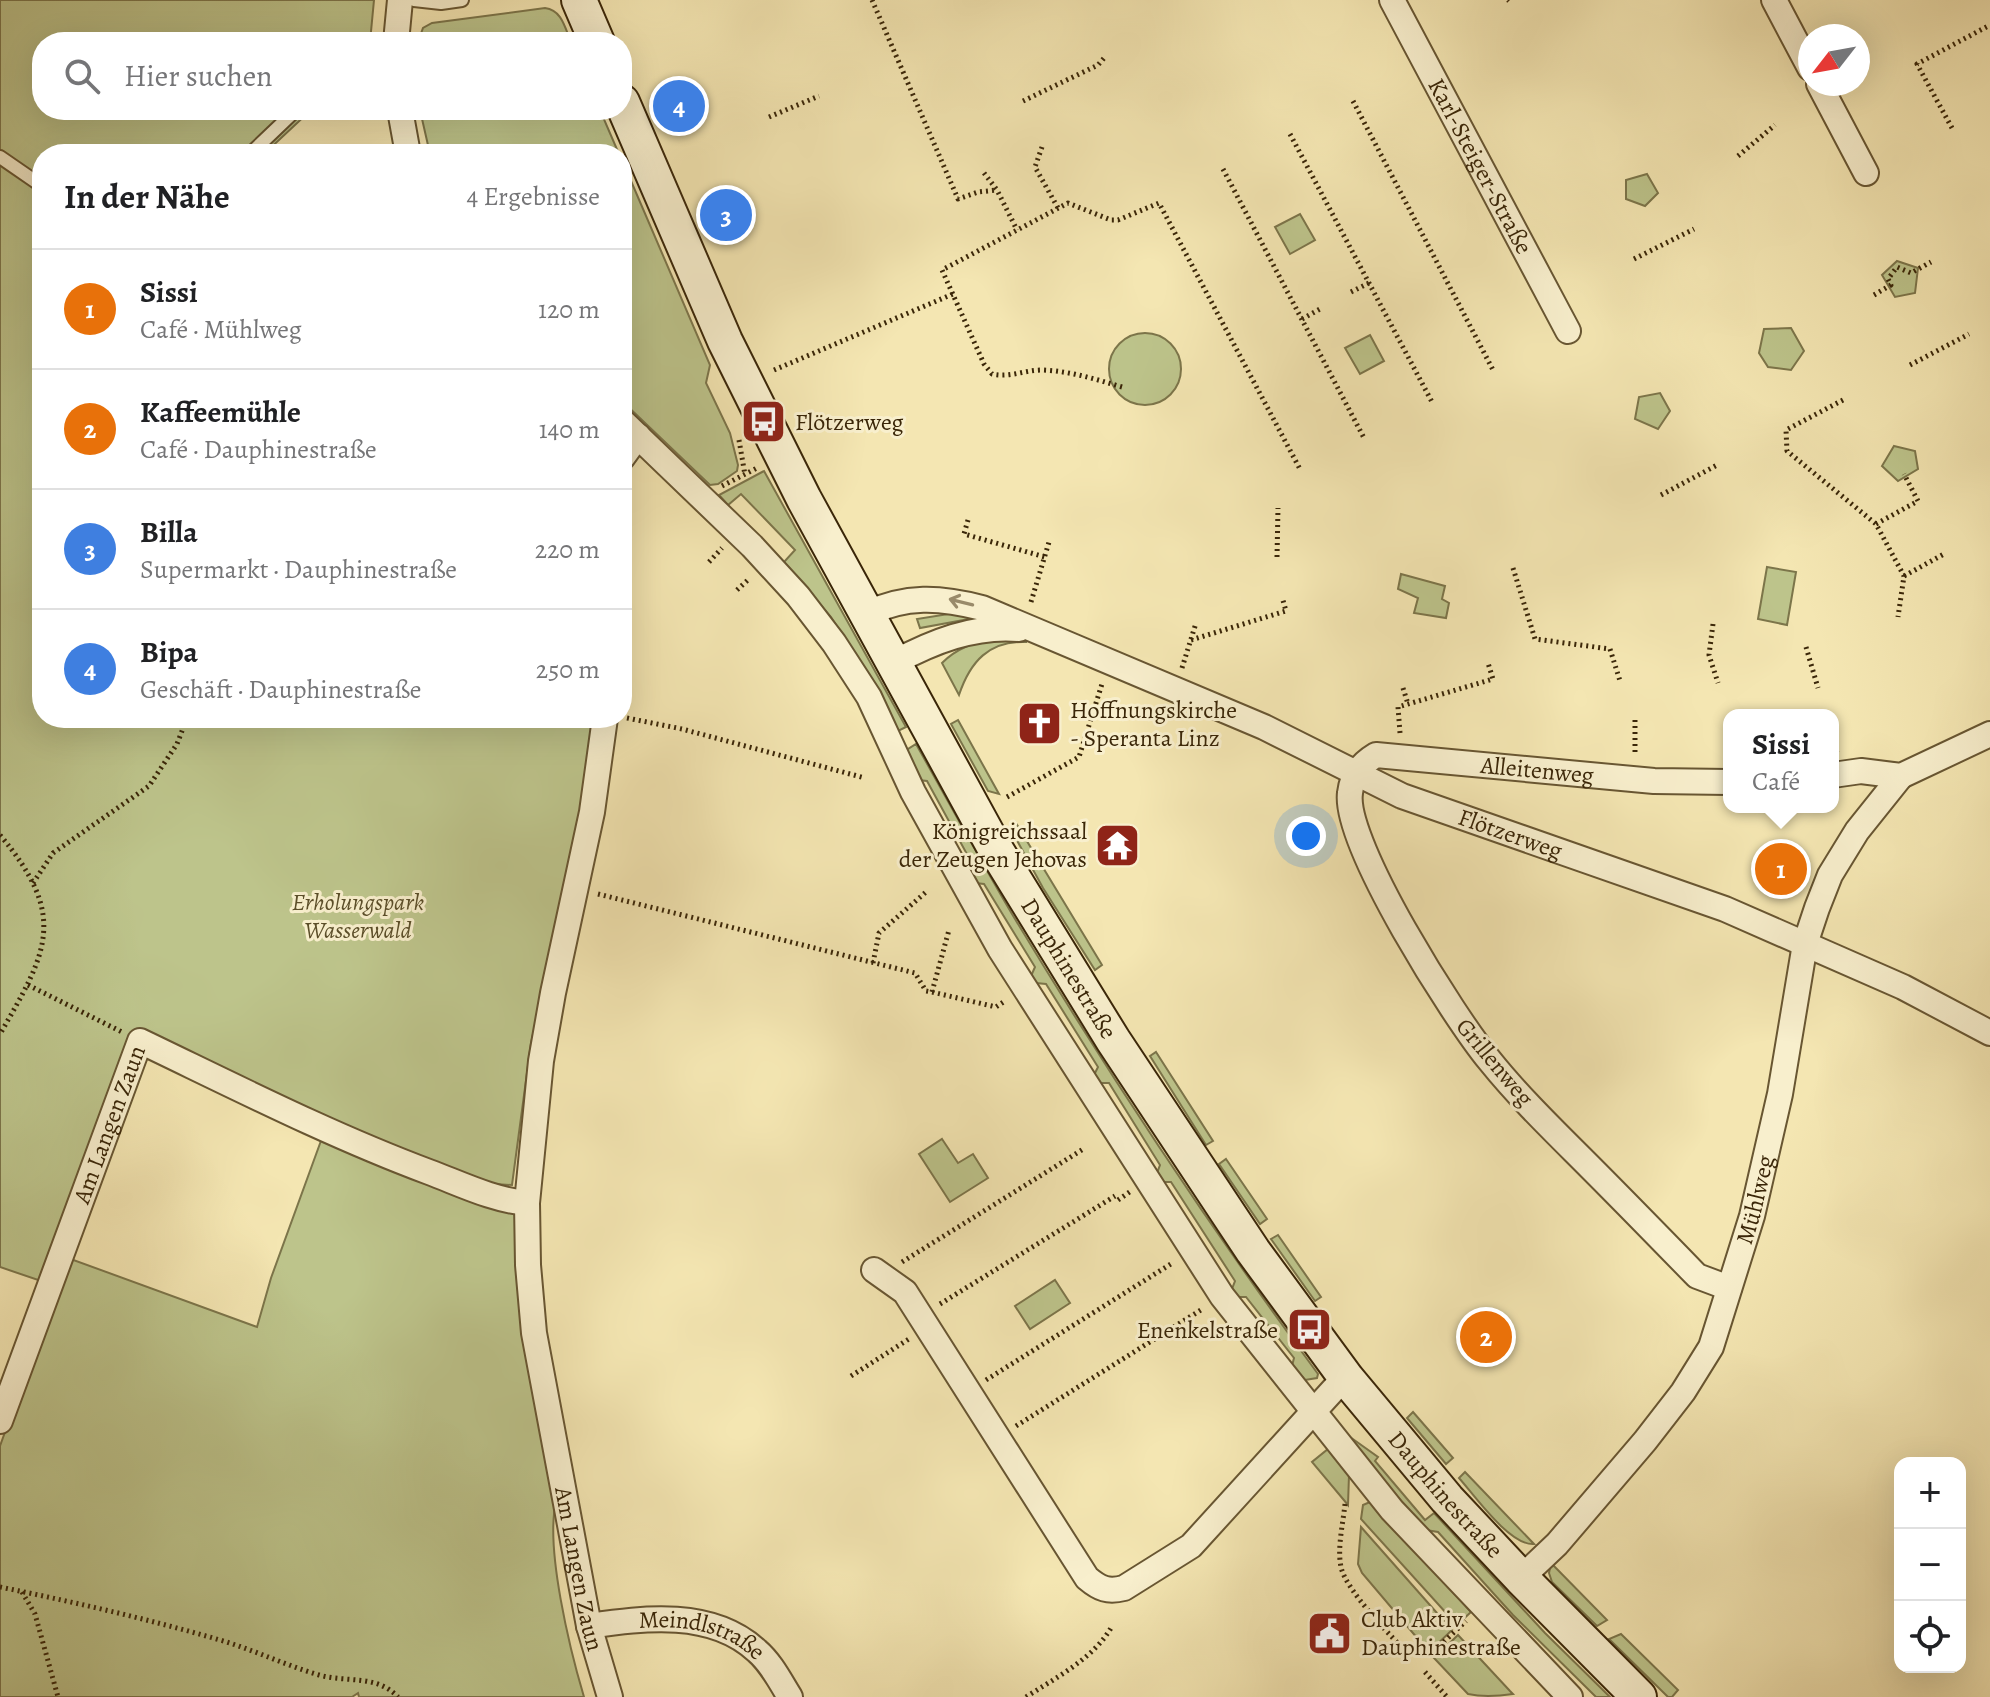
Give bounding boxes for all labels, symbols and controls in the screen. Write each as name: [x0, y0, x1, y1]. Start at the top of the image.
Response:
north arrow: [1798, 24, 1870, 96]
search box: [32, 32, 632, 120]
icon: search: [60, 54, 104, 98]
text: Hier suchen: [124, 56, 273, 96]
street label: Karl-Steiger-Straße: [1420, 72, 1540, 260]
pin: 4: [653, 76, 705, 136]
text: In der Nähe: [64, 173, 230, 220]
text: 4 Ergebnisse: [467, 179, 600, 214]
pin: 3: [700, 185, 752, 245]
text: Sissi: [140, 272, 198, 312]
text: 1: [85, 292, 95, 327]
text: 120 m: [538, 292, 600, 327]
text: Café · Mühlweg: [140, 312, 302, 347]
text: Kaffeemühle: [140, 392, 301, 432]
bus stop icon: Flötzerweg: [740, 398, 788, 446]
place label: Flötzerweg: [795, 406, 903, 438]
text: 2: [84, 412, 96, 447]
text: 140 m: [539, 412, 600, 447]
text: Café · Dauphinestraße: [140, 432, 377, 467]
text: Billa: [140, 512, 198, 552]
text: 3: [84, 532, 96, 567]
text: 220 m: [535, 532, 600, 567]
text: Supermarkt · Dauphinestraße: [140, 552, 457, 587]
one-way arrow: [949, 594, 975, 609]
text: Bipa: [140, 632, 198, 672]
text: 4: [84, 652, 96, 687]
text: 250 m: [536, 652, 600, 687]
text: Geschäft · Dauphinestraße: [140, 672, 421, 707]
place label: Hoffnungskirche - Speranta Linz: [1070, 694, 1237, 754]
church icon: Hoffnungskirche - Speranta Linz: [1015, 700, 1063, 748]
popup: [1723, 709, 1839, 813]
text: Sissi: [1752, 724, 1810, 764]
street label: Alleitenweg: [1478, 749, 1595, 791]
text: Café: [1752, 764, 1800, 799]
street label: Flötzerweg: [1454, 801, 1567, 867]
place label: Königreichssaal der Zeugen Jehovas: [899, 815, 1087, 875]
your location: [1286, 816, 1326, 856]
temple icon: Königreichssaal der Zeugen Jehovas: [1094, 821, 1142, 869]
pin: 1: [1755, 839, 1807, 899]
park label: Erholungspark Wasserwald: [292, 886, 424, 946]
street label: Dauphinestraße: [1013, 892, 1124, 1045]
street label: Grillenweg: [1449, 1011, 1541, 1113]
street label: Am Langen Zaun: [65, 1041, 153, 1209]
street label: Mühlweg: [1728, 1152, 1781, 1248]
bus stop icon: Enenkelstraße: [1285, 1306, 1333, 1354]
pin: 2: [1460, 1307, 1512, 1367]
place label: Enenkelstraße: [1137, 1314, 1278, 1346]
street label: Dauphinestraße: [1381, 1424, 1510, 1565]
map controls: [1894, 1457, 1966, 1673]
button: +: [1894, 1457, 1966, 1529]
street label: Am Langen Zaun: [547, 1483, 611, 1655]
button: −: [1894, 1529, 1966, 1601]
button: locate: [1894, 1601, 1966, 1673]
street label: Meindlstraße: [638, 1603, 772, 1667]
place label: Club Aktiv Dauphinestraße: [1361, 1603, 1521, 1663]
public building icon: Club Aktiv Dauphinestraße: [1306, 1609, 1354, 1657]

